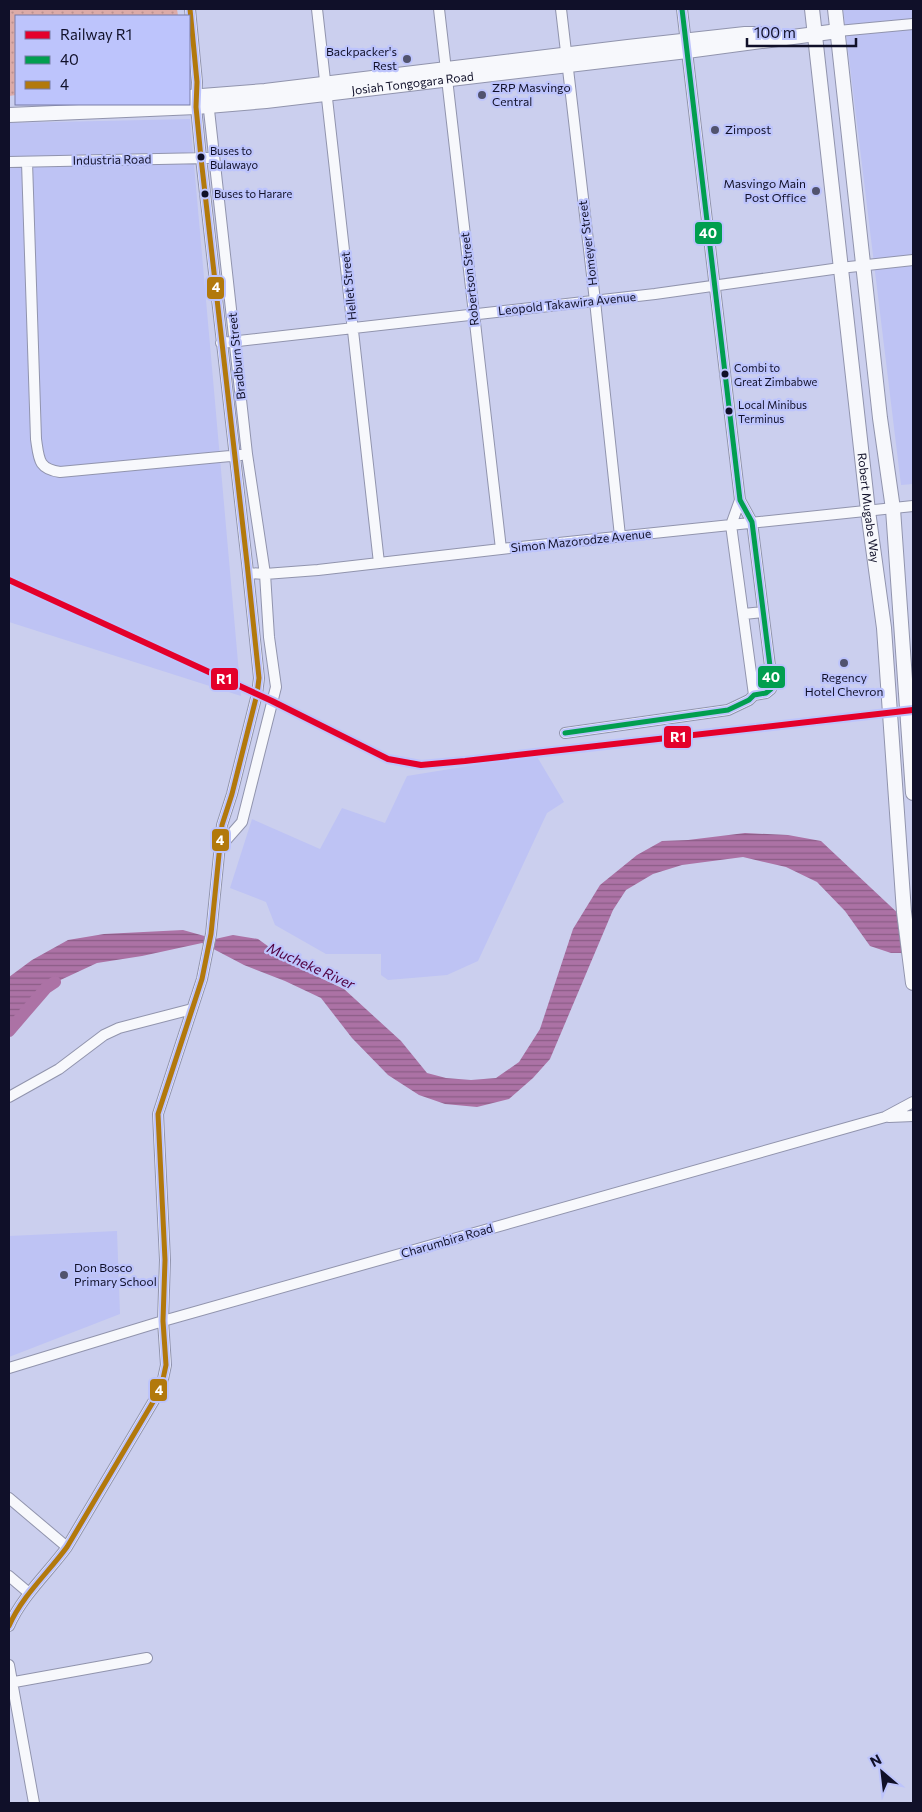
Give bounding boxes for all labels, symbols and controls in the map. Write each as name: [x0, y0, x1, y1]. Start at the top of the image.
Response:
legend: [15, 15, 190, 105]
scale bar: [747, 15, 856, 47]
text: 100 m: [754, 23, 796, 41]
text: Railway R1: [60, 25, 132, 43]
place label: Backpacker's Rest: [326, 44, 397, 72]
text: 40: [60, 50, 79, 68]
marker: Backpacker's Rest: [401, 53, 413, 65]
street label: Josiah Tongogara Road: [351, 68, 474, 98]
text: 4: [60, 75, 69, 93]
place label: ZRP Masvingo Central: [492, 80, 571, 108]
marker: ZRP Masvingo Central: [476, 89, 488, 101]
place label: Zimpost: [725, 122, 771, 136]
marker: Zimpost: [709, 124, 721, 136]
place label: Buses to Bulawayo: [210, 144, 258, 171]
street label: Industria Road: [73, 151, 152, 167]
marker: Buses to Bulawayo: [196, 152, 206, 162]
place label: Masvingo Main Post Office: [723, 176, 806, 204]
marker: Masvingo Main Post Office: [810, 185, 822, 197]
place label: Buses to Harare: [214, 187, 293, 200]
marker: Buses to Harare: [200, 189, 210, 199]
street label: Homeyer Street: [575, 199, 599, 287]
line badge: 40: [694, 221, 723, 245]
text: 40: [699, 224, 717, 241]
street label: Robertson Street: [457, 232, 481, 326]
street label: Hellet Street: [337, 251, 359, 321]
line badge: 4: [206, 276, 225, 300]
text: 4: [212, 278, 221, 295]
street label: Leopold Takawira Avenue: [497, 289, 636, 317]
street label: Bradburn Street: [224, 312, 248, 400]
place label: Combi to Great Zimbabwe: [734, 361, 817, 388]
marker: Combi to Great Zimbabwe: [720, 369, 730, 379]
place label: Local Minibus Terminus: [738, 398, 807, 425]
marker: Local Minibus Terminus: [724, 406, 734, 416]
street label: Robert Mugabe Way: [856, 452, 883, 564]
street label: Simon Mazorodze Avenue: [510, 526, 652, 554]
marker: Regency Hotel Chevron: [838, 657, 850, 669]
line badge: 40: [757, 665, 786, 689]
line badge: R1: [210, 667, 239, 691]
text: 40: [762, 668, 780, 685]
text: R1: [216, 670, 232, 687]
place label: Regency Hotel Chevron: [805, 670, 883, 698]
line badge: R1: [663, 725, 692, 749]
text: R1: [670, 728, 686, 745]
line badge: 4: [211, 828, 230, 852]
text: 4: [216, 831, 225, 848]
water label: Mucheke River: [265, 939, 358, 993]
street label: Charumbira Road: [399, 1220, 494, 1260]
place label: Don Bosco Primary School: [74, 1260, 157, 1288]
marker: Don Bosco Primary School: [58, 1269, 70, 1281]
line badge: 4: [149, 1378, 168, 1402]
text: 4: [155, 1381, 164, 1398]
north arrow: [857, 1747, 907, 1797]
text: N: [867, 1750, 884, 1770]

